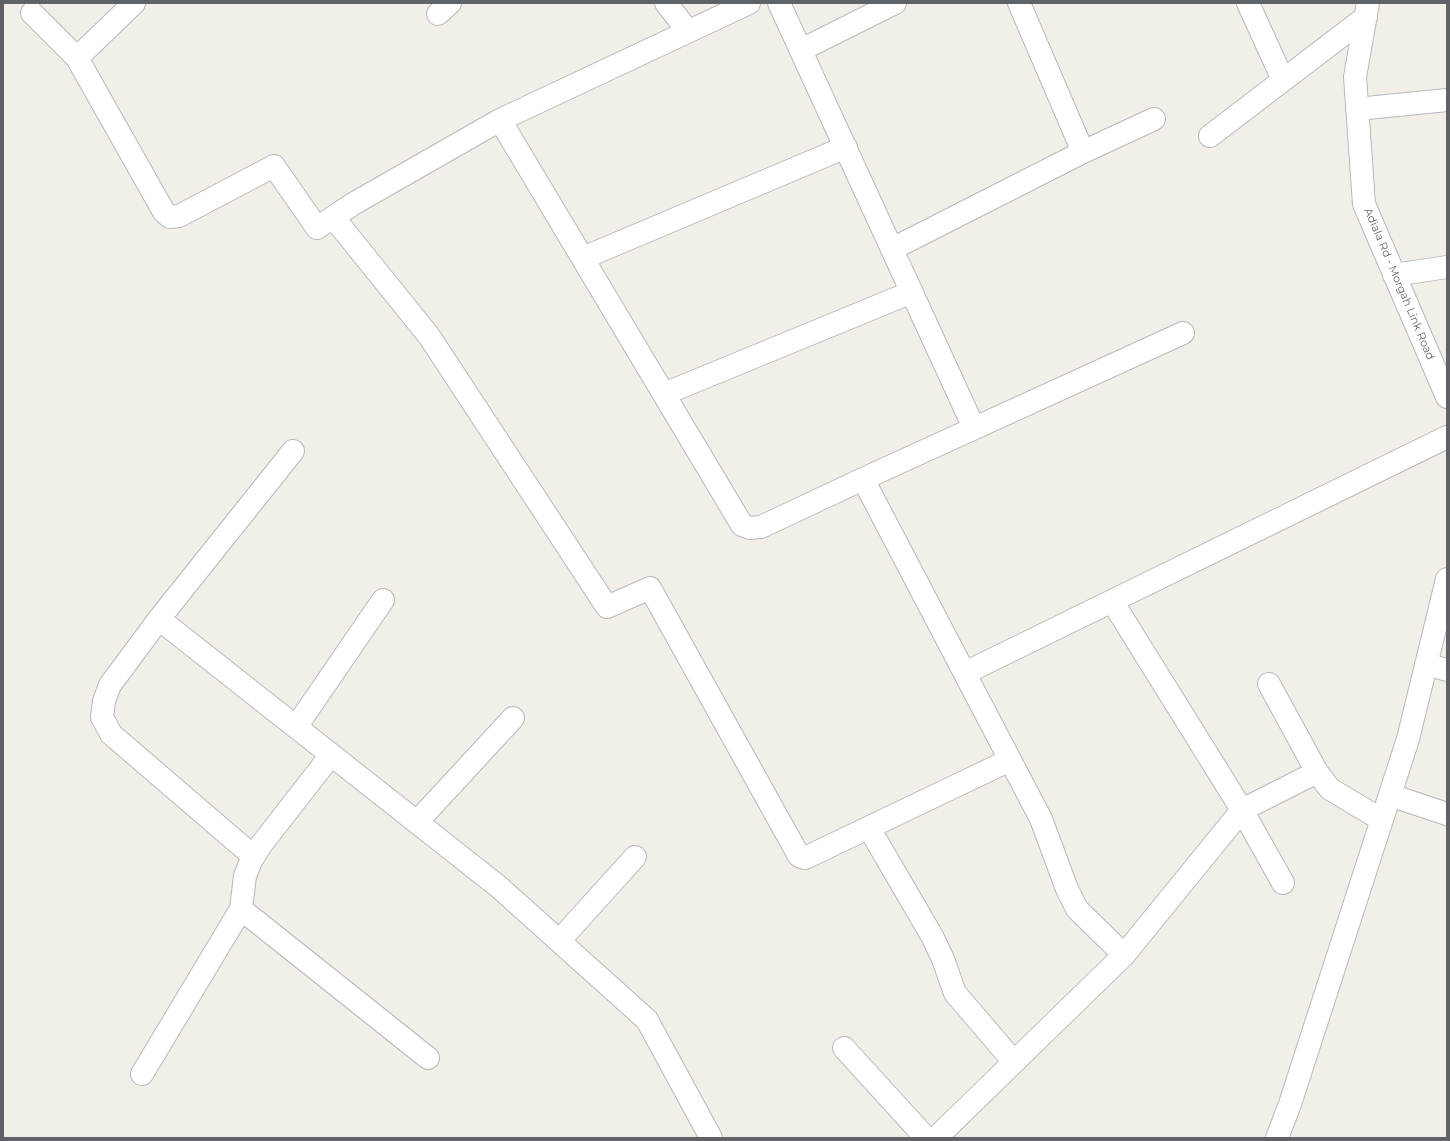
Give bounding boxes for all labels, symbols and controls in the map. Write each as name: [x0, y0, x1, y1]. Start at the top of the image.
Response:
street label: Adiala Rd - Morgah Link Road: [1361, 206, 1437, 362]

